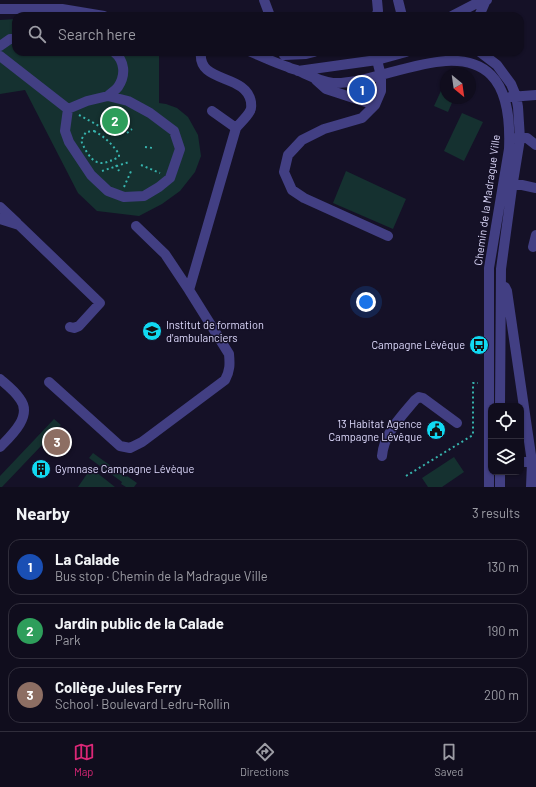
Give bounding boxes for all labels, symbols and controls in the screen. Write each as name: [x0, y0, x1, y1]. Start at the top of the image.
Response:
search box: [12, 12, 524, 56]
icon: search: [26, 23, 48, 45]
text: Search here: [58, 25, 136, 43]
north arrow: [440, 68, 476, 104]
pin: 1: [349, 75, 375, 105]
pin: 2: [102, 106, 128, 136]
street label: Chemin de la Madrague Ville: [471, 134, 502, 266]
your location: [356, 292, 376, 312]
place label: Institut de formation d'ambulanciers: [166, 318, 264, 344]
school or university icon: Institut de formation d'ambulanciers: [141, 320, 163, 342]
bus stop icon: Campagne Lévêque: [468, 334, 490, 356]
place label: Campagne Lévêque: [371, 338, 465, 351]
map controls: [488, 403, 524, 475]
button: locate: [488, 403, 524, 439]
place label: 13 Habitat Agence Campagne Lévêque: [328, 417, 422, 443]
public building icon: 13 Habitat Agence Campagne Lévêque: [425, 419, 447, 441]
pin: 3: [44, 427, 70, 457]
button: layers: [488, 439, 524, 475]
building icon: Gymnase Campagne Lévèque: [30, 458, 52, 480]
place label: Gymnase Campagne Lévèque: [55, 462, 194, 475]
text: Nearby: [16, 503, 70, 523]
text: 3 results: [472, 505, 520, 521]
text: La Calade: [55, 550, 120, 568]
text: 1: [28, 559, 32, 575]
text: 130 m: [487, 559, 519, 575]
text: Bus stop · Chemin de la Madrague Ville: [55, 568, 268, 584]
text: Jardin public de la Calade: [55, 614, 224, 632]
text: 2: [26, 623, 34, 639]
text: 190 m: [487, 623, 519, 639]
text: Park: [55, 632, 81, 648]
text: Collège Jules Ferry: [55, 678, 182, 696]
text: 3: [26, 687, 34, 703]
text: 200 m: [484, 687, 519, 703]
text: School · Boulevard Ledru-Rollin: [55, 696, 230, 712]
tab: Map: [73, 741, 95, 778]
tab: Directions: [240, 741, 289, 778]
tab: Saved: [434, 741, 463, 778]

